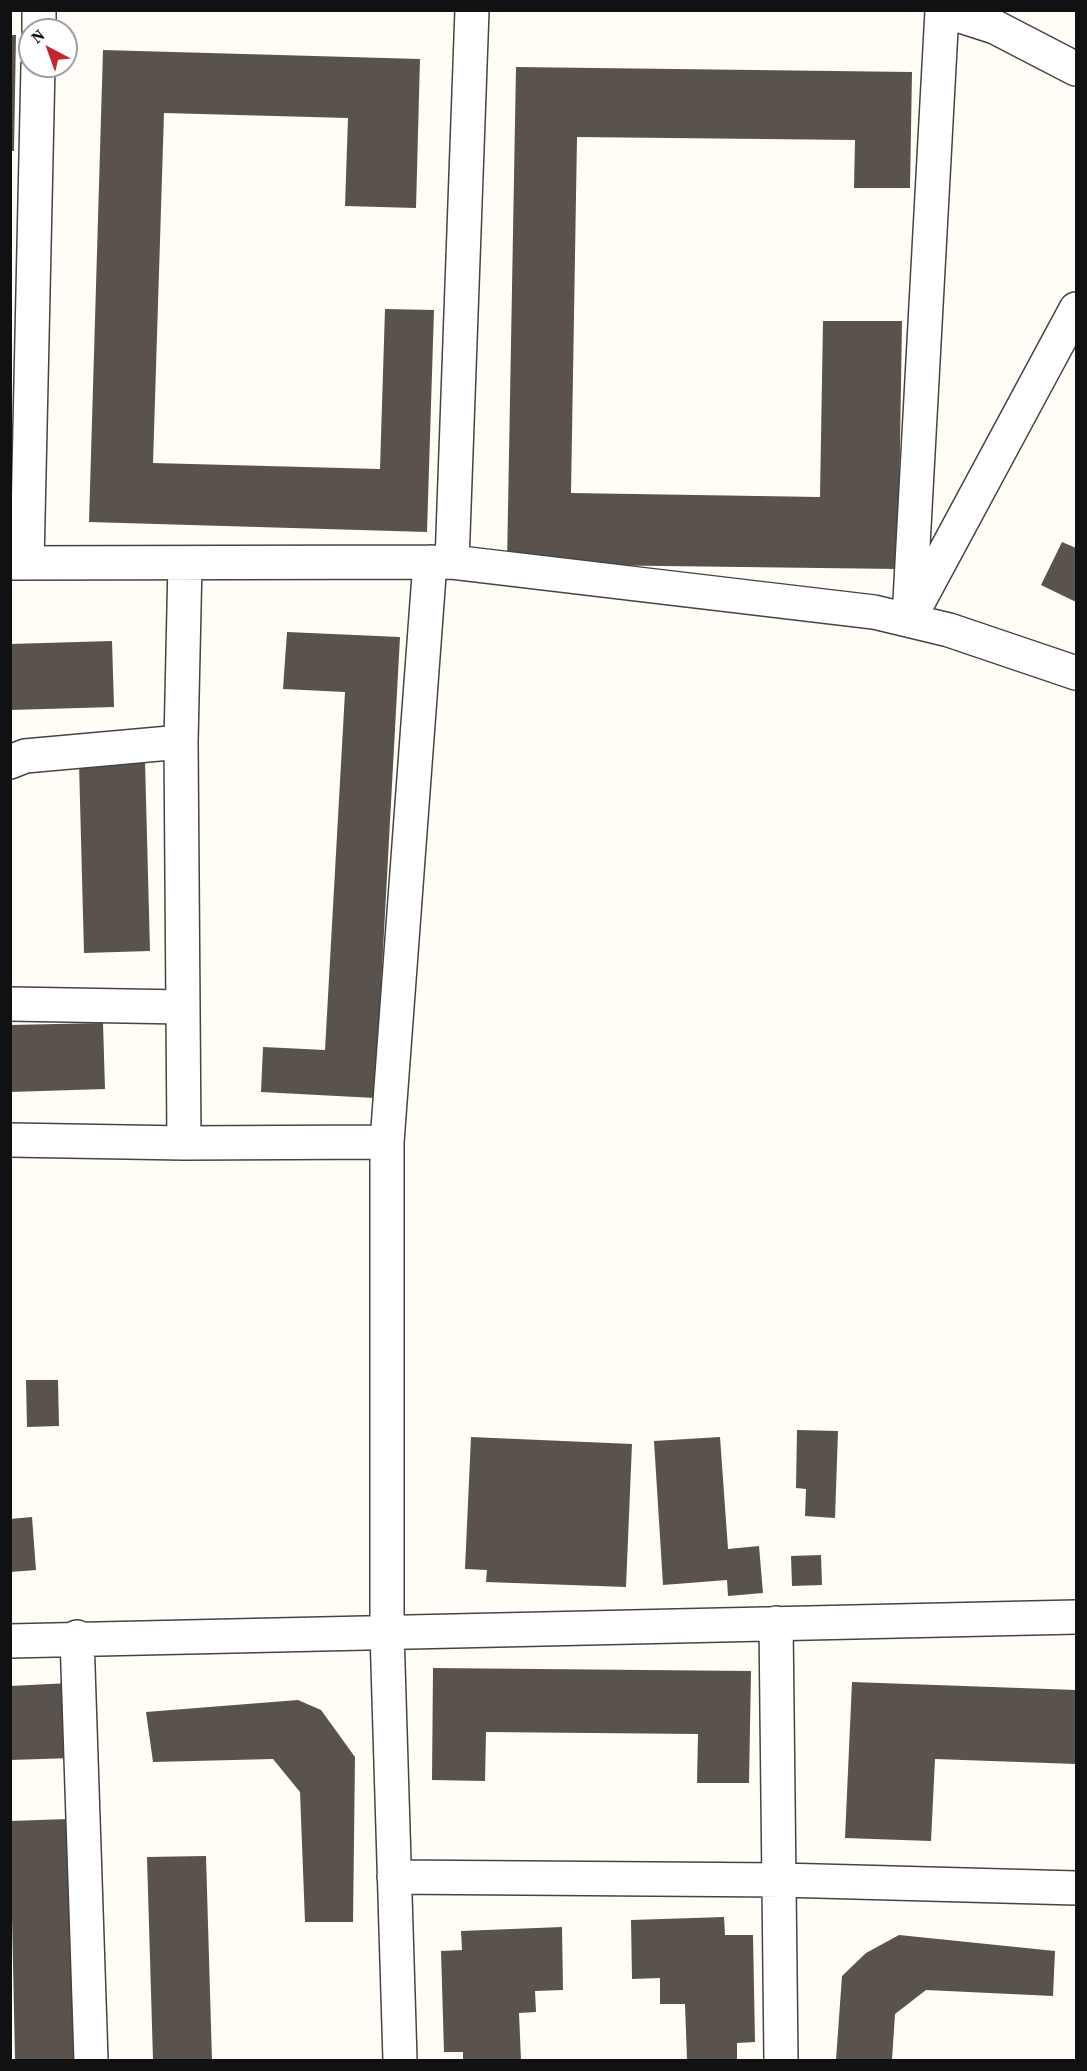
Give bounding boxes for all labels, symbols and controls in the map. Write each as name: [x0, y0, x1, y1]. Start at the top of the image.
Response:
north arrow: [18, 18, 78, 78]
text: N: [26, 24, 49, 48]

